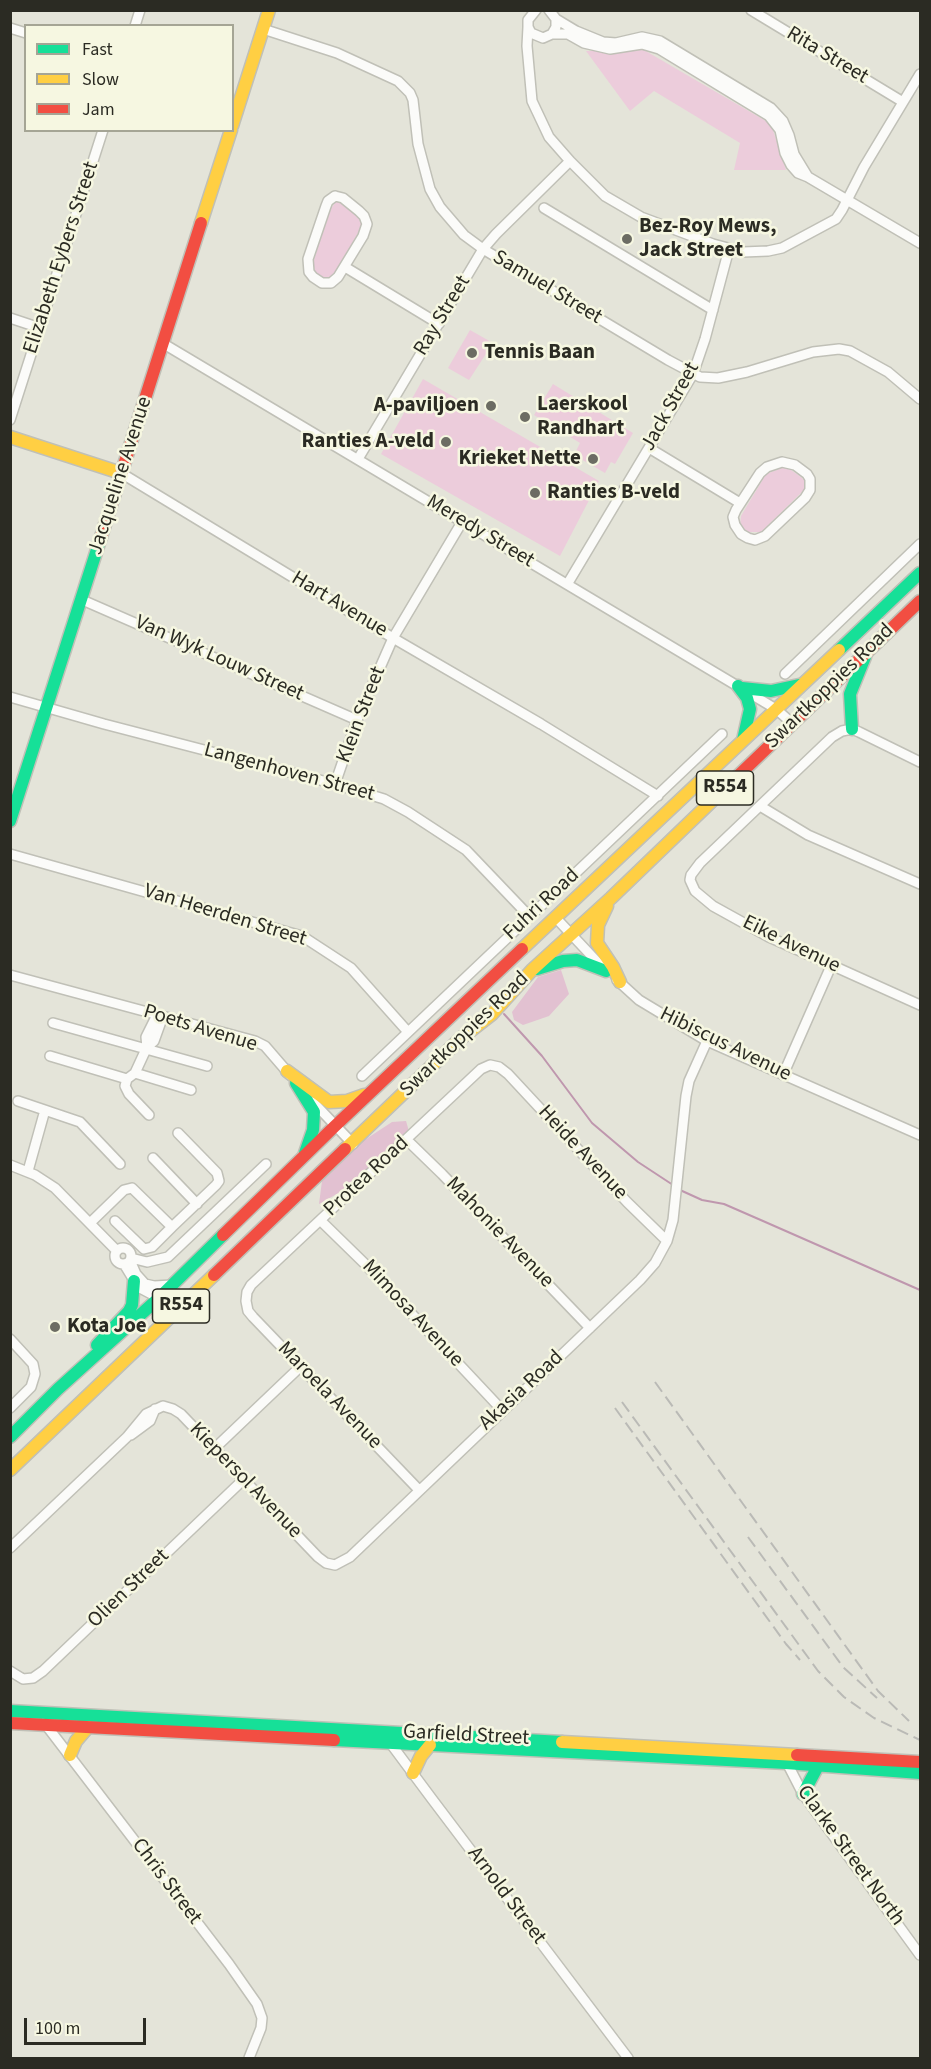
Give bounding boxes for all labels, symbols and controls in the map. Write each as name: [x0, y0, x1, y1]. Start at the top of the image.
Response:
street label: Rita Street: [781, 22, 873, 90]
legend: [24, 24, 234, 132]
text: Fast: [82, 37, 113, 62]
text: Slow: [82, 67, 119, 92]
text: Jam: [82, 97, 115, 122]
street label: Elizabeth Eybers Street: [19, 159, 105, 357]
place label: Bez-Roy Mews, Jack Street: [639, 214, 776, 264]
marker: Bez-Roy Mews, Jack Street: [620, 232, 634, 246]
street label: Samuel Street: [488, 245, 606, 331]
street label: Ray Street: [409, 271, 477, 361]
place label: Tennis Baan: [484, 340, 595, 366]
marker: Tennis Baan: [465, 346, 479, 360]
street label: Jack Street: [636, 358, 706, 456]
place label: Laerskool Randhart: [537, 392, 628, 442]
place label: A-paviljoen: [374, 393, 479, 419]
street label: Jacqueline Avenue: [84, 394, 158, 558]
marker: A-paviljoen: [484, 399, 498, 413]
marker: Laerskool Randhart: [518, 410, 532, 424]
place label: Ranties A-veld: [302, 429, 434, 455]
marker: Ranties A-veld: [439, 435, 453, 449]
place label: Krieket Nette: [458, 446, 581, 472]
marker: Krieket Nette: [586, 452, 600, 466]
place label: Ranties B-veld: [547, 480, 680, 506]
marker: Ranties B-veld: [528, 486, 542, 500]
street label: Meredy Street: [421, 490, 539, 574]
street label: Hart Avenue: [286, 566, 392, 644]
street label: Van Wyk Louw Street: [131, 610, 307, 708]
street label: Swartkoppies Road: [760, 619, 900, 755]
street label: Klein Street: [332, 663, 392, 767]
street label: Langenhoven Street: [201, 738, 377, 808]
road number: R554: [696, 771, 754, 805]
street label: Fuhri Road: [499, 864, 585, 946]
street label: Van Heerden Street: [141, 879, 309, 953]
street label: Eike Avenue: [738, 911, 844, 979]
street label: Swartkoppies Road: [395, 967, 535, 1103]
street label: Poets Avenue: [140, 1000, 260, 1058]
street label: Hibiscus Avenue: [655, 1002, 795, 1088]
street label: Heide Avenue: [532, 1100, 632, 1206]
street label: Protea Road: [319, 1131, 415, 1223]
street label: Mahonie Avenue: [440, 1172, 558, 1294]
street label: Mimosa Avenue: [356, 1255, 468, 1373]
road number: R554: [152, 1289, 210, 1323]
place label: Kota Joe: [67, 1314, 147, 1340]
marker: Kota Joe: [48, 1320, 62, 1334]
street label: Maroela Avenue: [271, 1337, 387, 1455]
street label: Akasia Road: [475, 1346, 569, 1436]
street label: Kiepersol Avenue: [183, 1418, 307, 1544]
street label: Olien Street: [83, 1544, 175, 1634]
street label: Garfield Street: [402, 1720, 530, 1752]
street label: Clarke Street North: [791, 1781, 909, 1931]
street label: Chris Street: [125, 1834, 207, 1930]
street label: Arnold Street: [461, 1842, 551, 1950]
scale bar: [27, 2006, 148, 2044]
text: 100 m: [35, 2016, 80, 2041]

